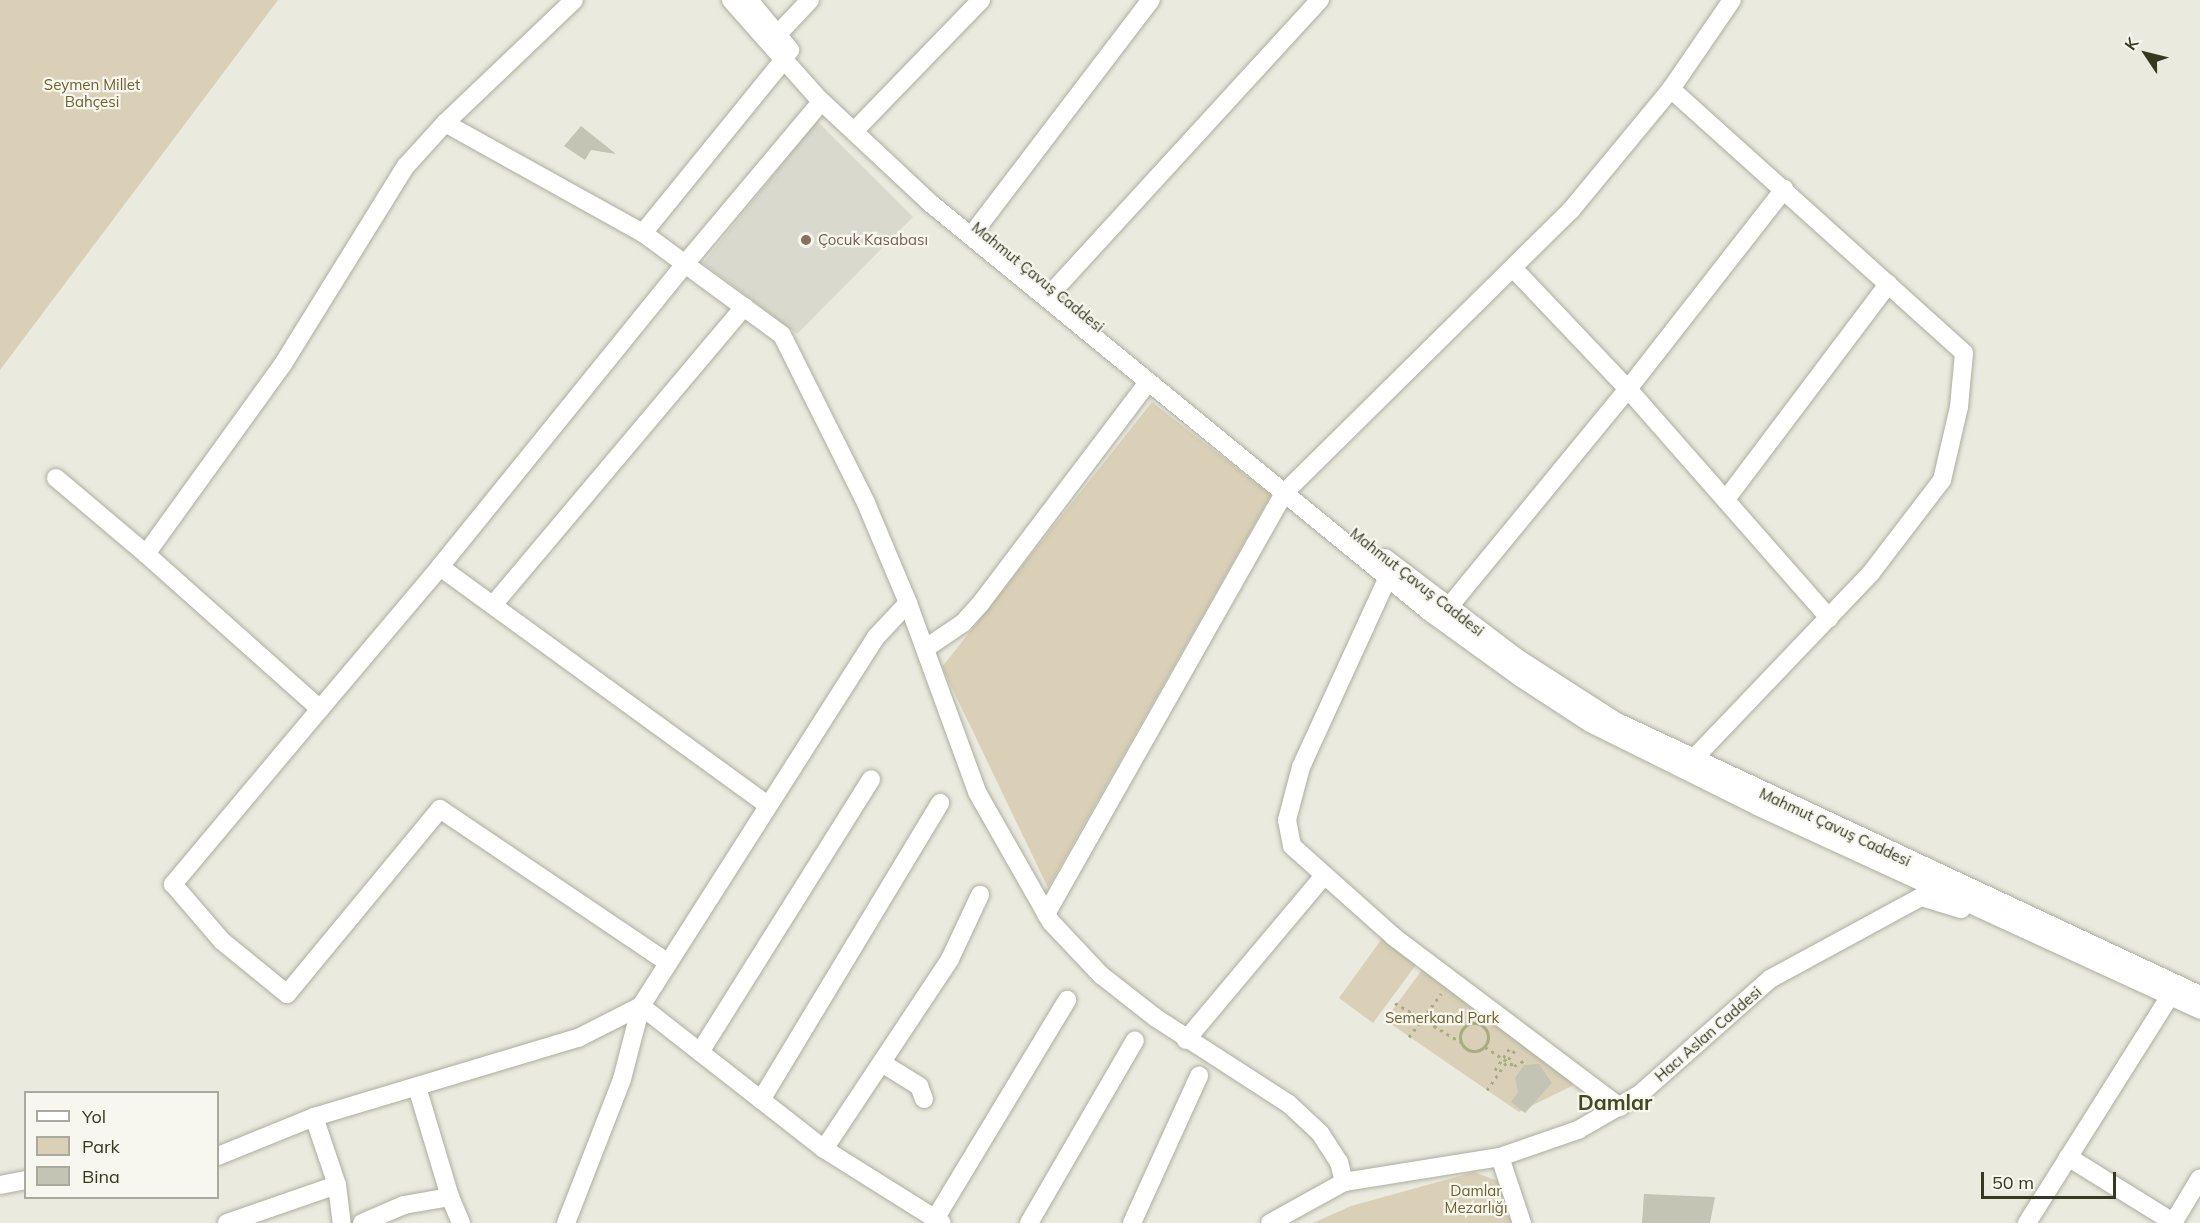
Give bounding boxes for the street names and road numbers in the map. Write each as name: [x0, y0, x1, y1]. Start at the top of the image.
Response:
street label: Mahmut Çavuş Caddesi: [968, 218, 1108, 336]
street label: Mahmut Çavuş Caddesi: [1347, 524, 1487, 640]
street label: Mahmut Çavuş Caddesi: [1757, 784, 1913, 870]
street label: Hacı Aslan Caddesi: [1651, 983, 1765, 1085]

